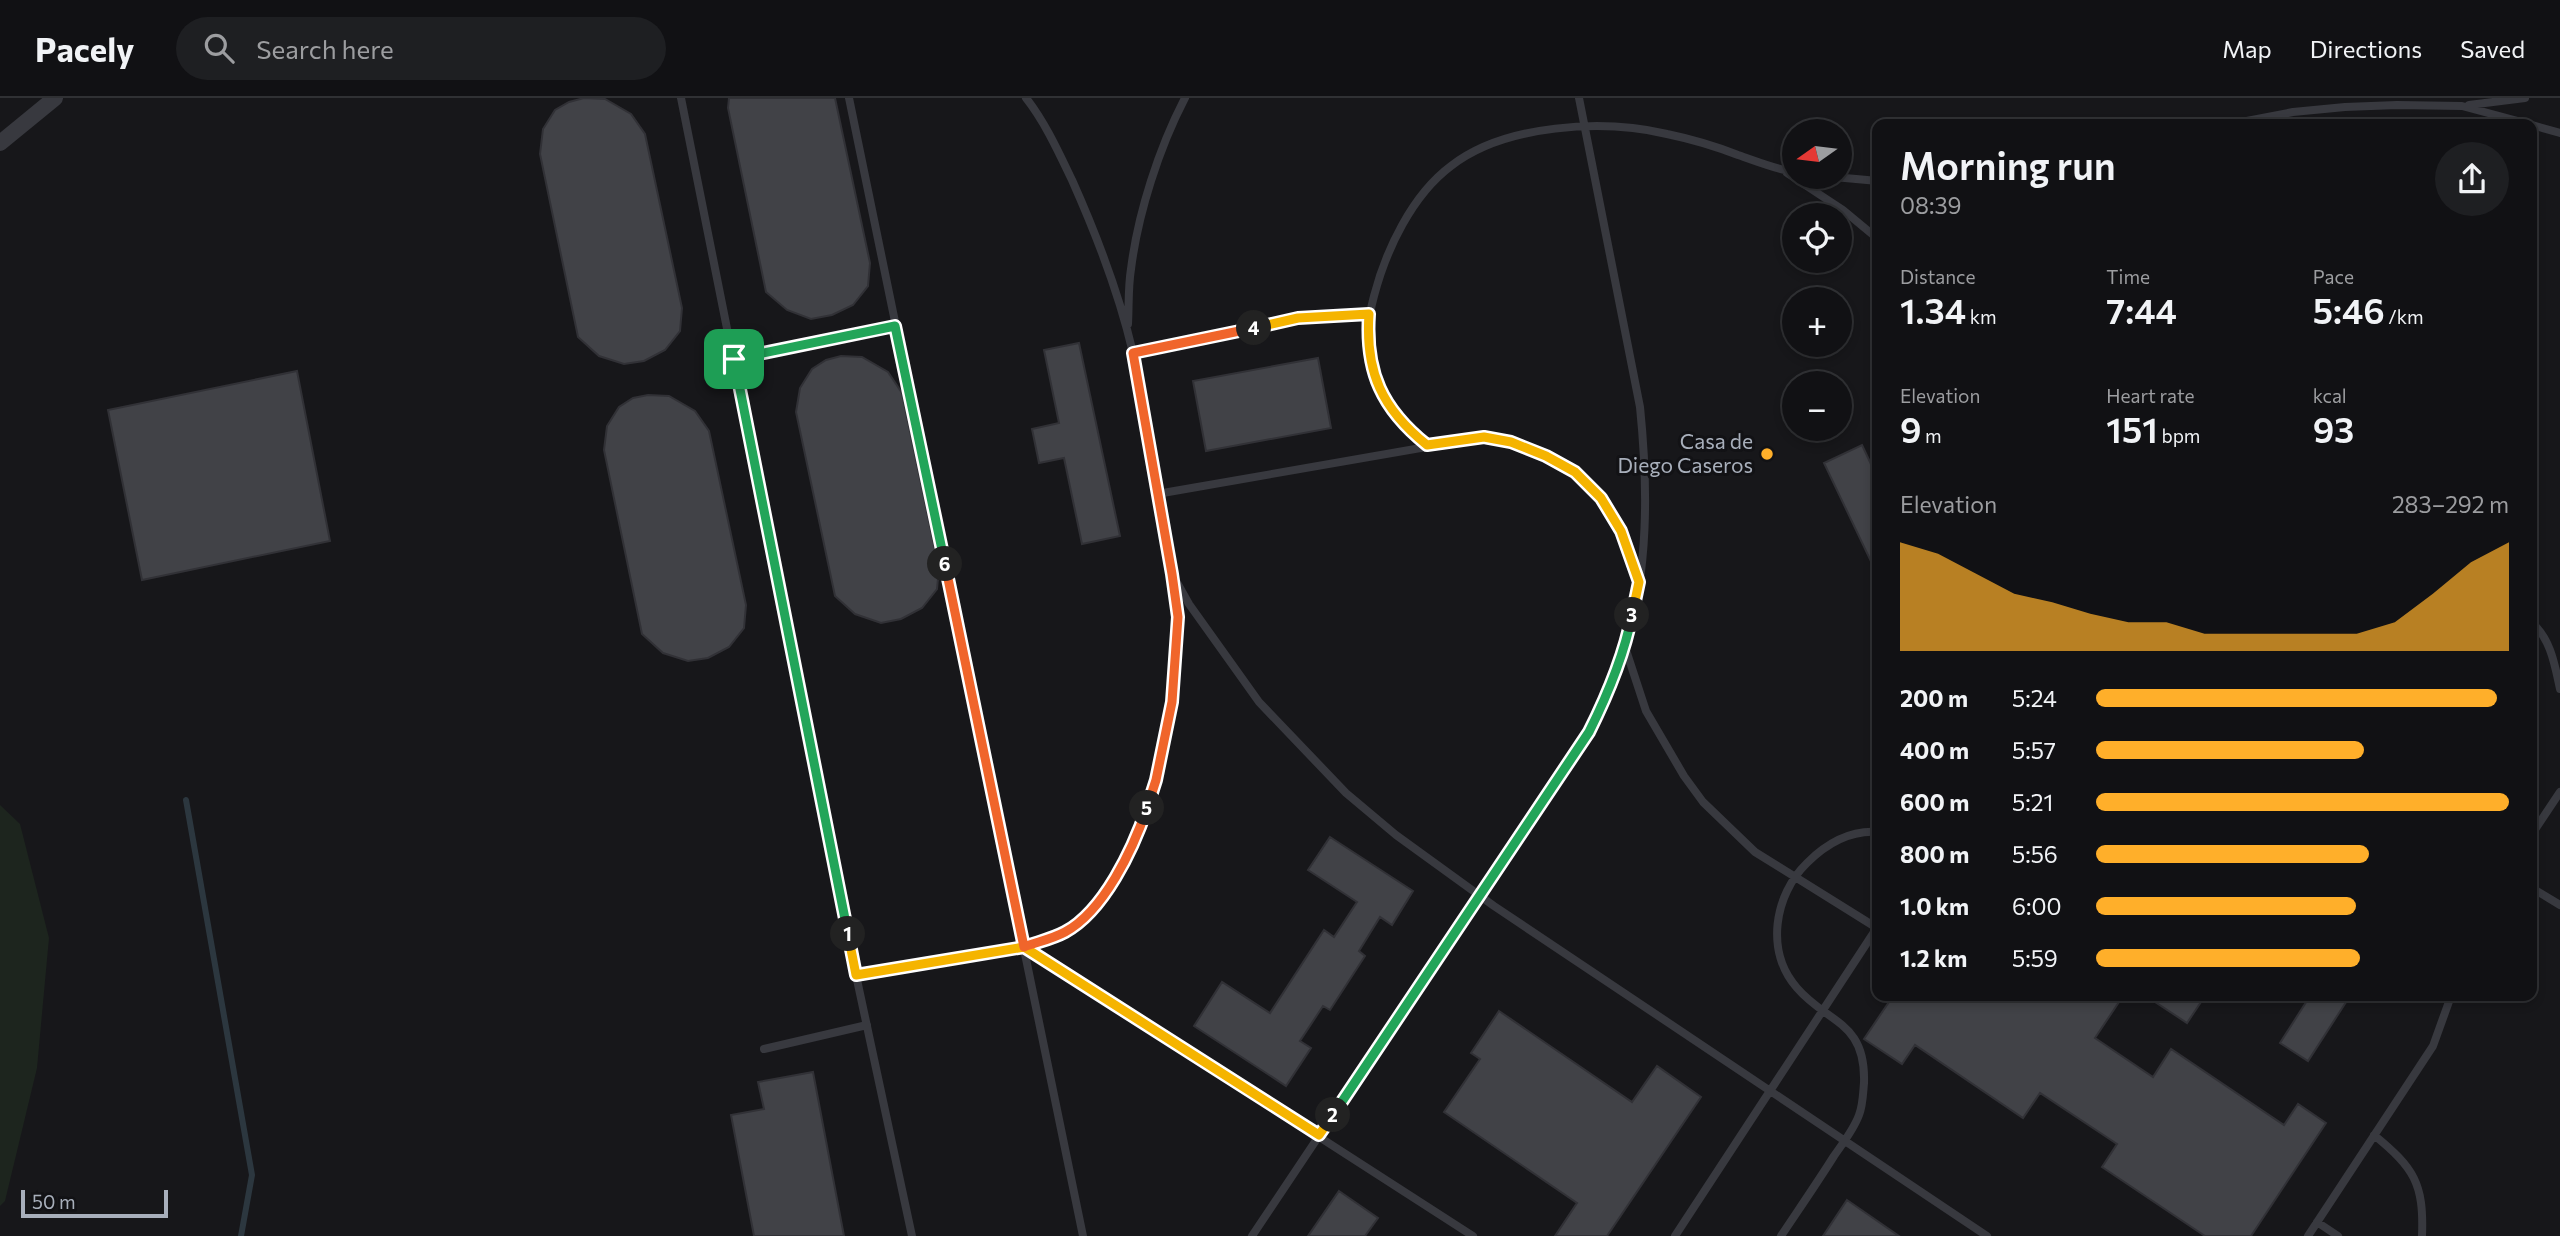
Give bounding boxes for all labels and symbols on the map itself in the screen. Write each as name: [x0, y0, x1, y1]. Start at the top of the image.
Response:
north arrow: [1782, 119, 1852, 189]
pin: 4: [1236, 310, 1272, 345]
pin: [704, 329, 764, 389]
place label: Casa de Diego Caseros: [1617, 428, 1753, 477]
marker: Casa de Diego Caseros: [1759, 446, 1775, 462]
pin: 6: [928, 546, 962, 582]
pin: 3: [1614, 598, 1650, 632]
pin: 5: [1130, 790, 1164, 826]
pin: 1: [830, 916, 866, 952]
pin: 2: [1316, 1098, 1350, 1132]
scale bar: [21, 1187, 168, 1219]

